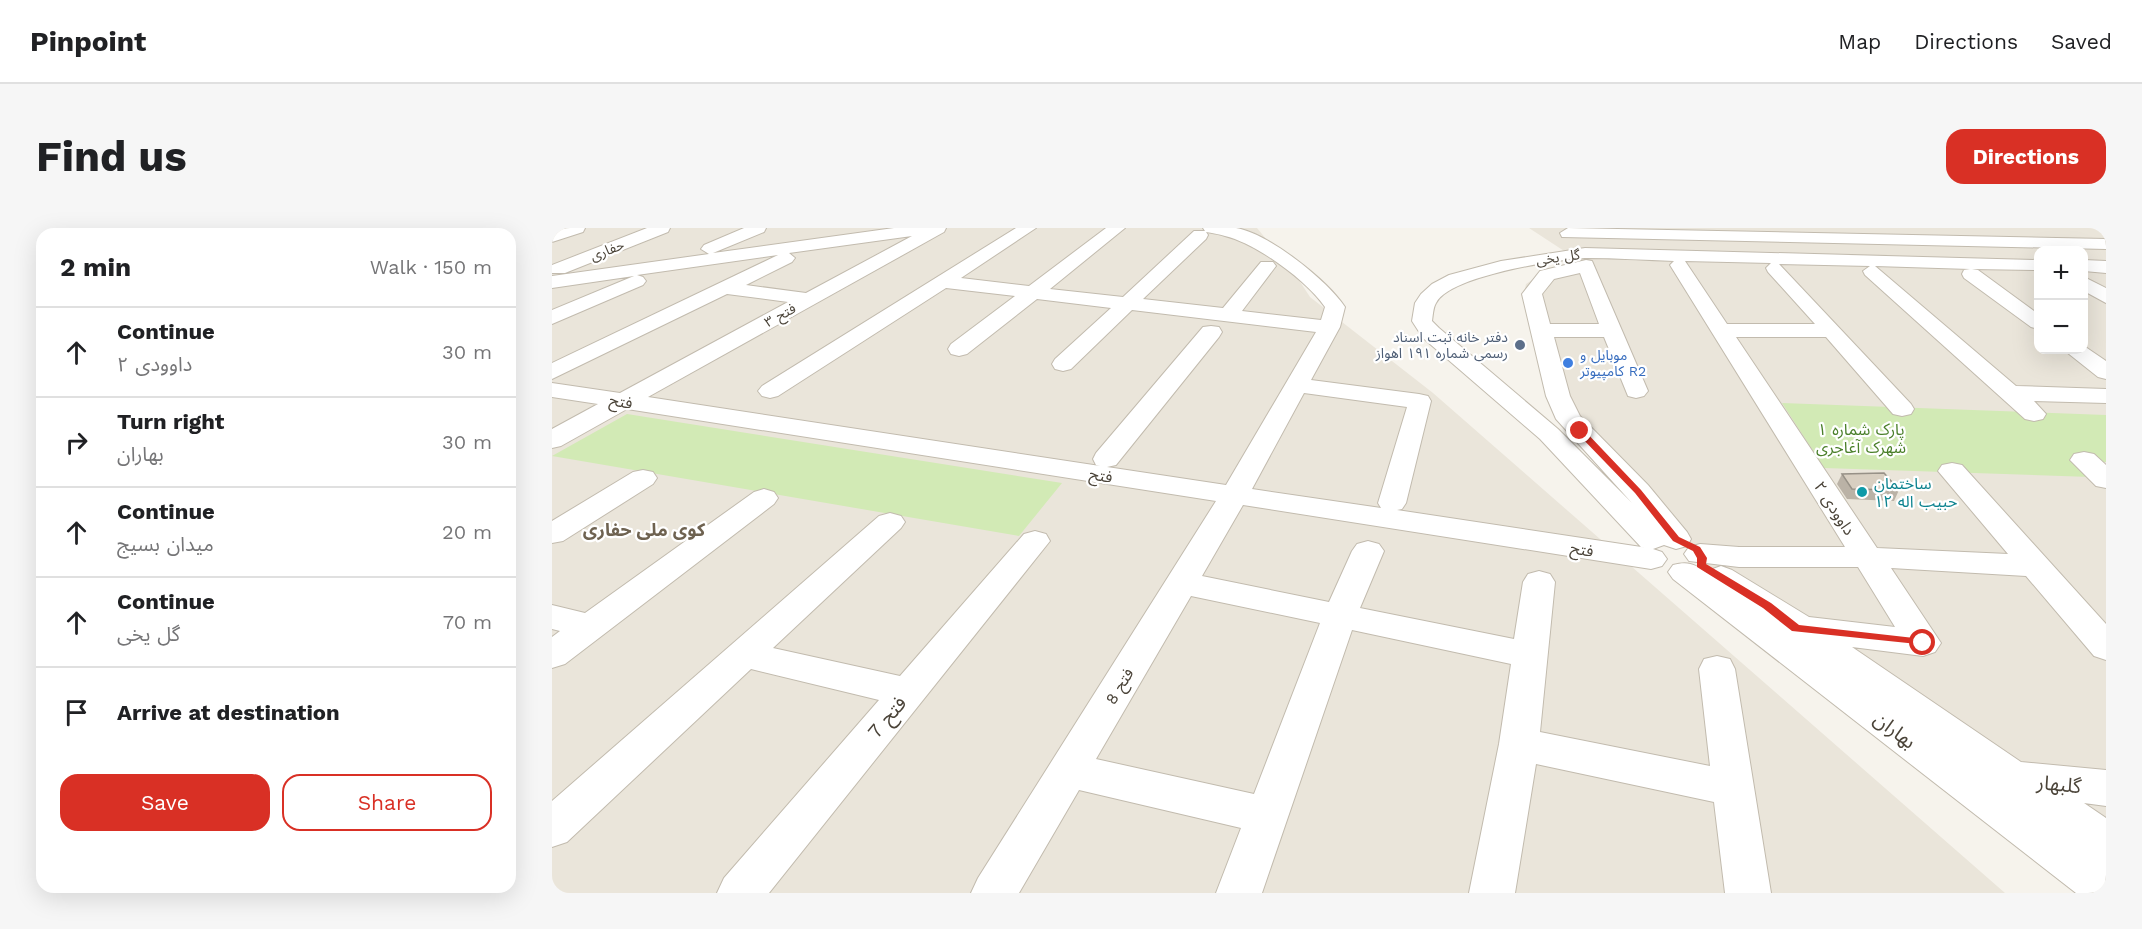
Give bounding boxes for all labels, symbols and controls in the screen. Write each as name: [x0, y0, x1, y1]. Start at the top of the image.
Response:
text: Pinpoint: [30, 25, 146, 58]
text: Map: [1838, 29, 1881, 54]
text: Directions: [1914, 29, 2018, 54]
text: Saved: [2051, 29, 2112, 54]
button: Directions: [1946, 129, 2106, 184]
text: Find us: [36, 132, 187, 181]
street label: حفاری: [588, 236, 627, 265]
street label: گل یخی: [1535, 246, 1581, 269]
map controls: [2034, 246, 2088, 354]
button: +: [2034, 246, 2088, 300]
text: 2 min: [60, 252, 131, 282]
text: Walk · 150 m: [370, 255, 492, 279]
street label: فتح ۳: [762, 300, 800, 333]
button: −: [2034, 300, 2088, 354]
text: Continue: [117, 319, 215, 344]
place label: دفتر خانه ثبت اسناد رسمی شماره ۱۹۱ اهواز: [1375, 329, 1508, 362]
icon: ahead: [60, 336, 93, 369]
marker: دفتر خانه ثبت اسناد رسمی شماره ۱۹۱ اهواز: [1513, 338, 1527, 352]
text: 30 m: [442, 340, 492, 364]
place label: موبایل و کامپیوتر R2: [1579, 347, 1646, 381]
text: داوودی ۲: [117, 352, 192, 376]
marker: موبایل و کامپیوتر R2: [1561, 356, 1575, 370]
street label: فتح: [607, 390, 634, 416]
text: Turn right: [117, 409, 224, 434]
route end: [1566, 417, 1592, 443]
park label: پارک شماره ۱ شهرک آغاجری: [1816, 420, 1906, 457]
icon: right: [60, 426, 93, 459]
text: 30 m: [442, 430, 492, 454]
text: بهاران: [117, 442, 164, 466]
street label: فتح: [1087, 464, 1114, 490]
place label: ساختمان حبیب اله ۱۲: [1874, 474, 1957, 511]
street label: داوودی ۲: [1810, 478, 1859, 539]
marker: ساختمان حبیب اله ۱۲: [1855, 485, 1869, 499]
text: Continue: [117, 499, 215, 524]
icon: ahead: [60, 516, 93, 549]
district label: کوی ملی حفاری: [583, 519, 706, 541]
text: 20 m: [442, 520, 492, 544]
text: میدان بسیج: [117, 532, 214, 556]
street label: فتح: [1568, 538, 1595, 564]
text: Continue: [117, 589, 215, 614]
icon: ahead: [60, 606, 93, 639]
text: 70 m: [443, 610, 492, 634]
text: گل یخی: [117, 622, 180, 646]
route start: [1909, 629, 1935, 655]
street label: فتح 8: [1101, 665, 1140, 709]
street label: فتح 7: [863, 691, 914, 745]
icon: arrive: [60, 696, 93, 729]
text: Arrive at destination: [117, 700, 340, 725]
street label: بهاران: [1869, 706, 1921, 754]
street label: گلبهار: [2035, 770, 2083, 798]
button: Save: [60, 774, 270, 831]
button: Share: [282, 774, 492, 831]

